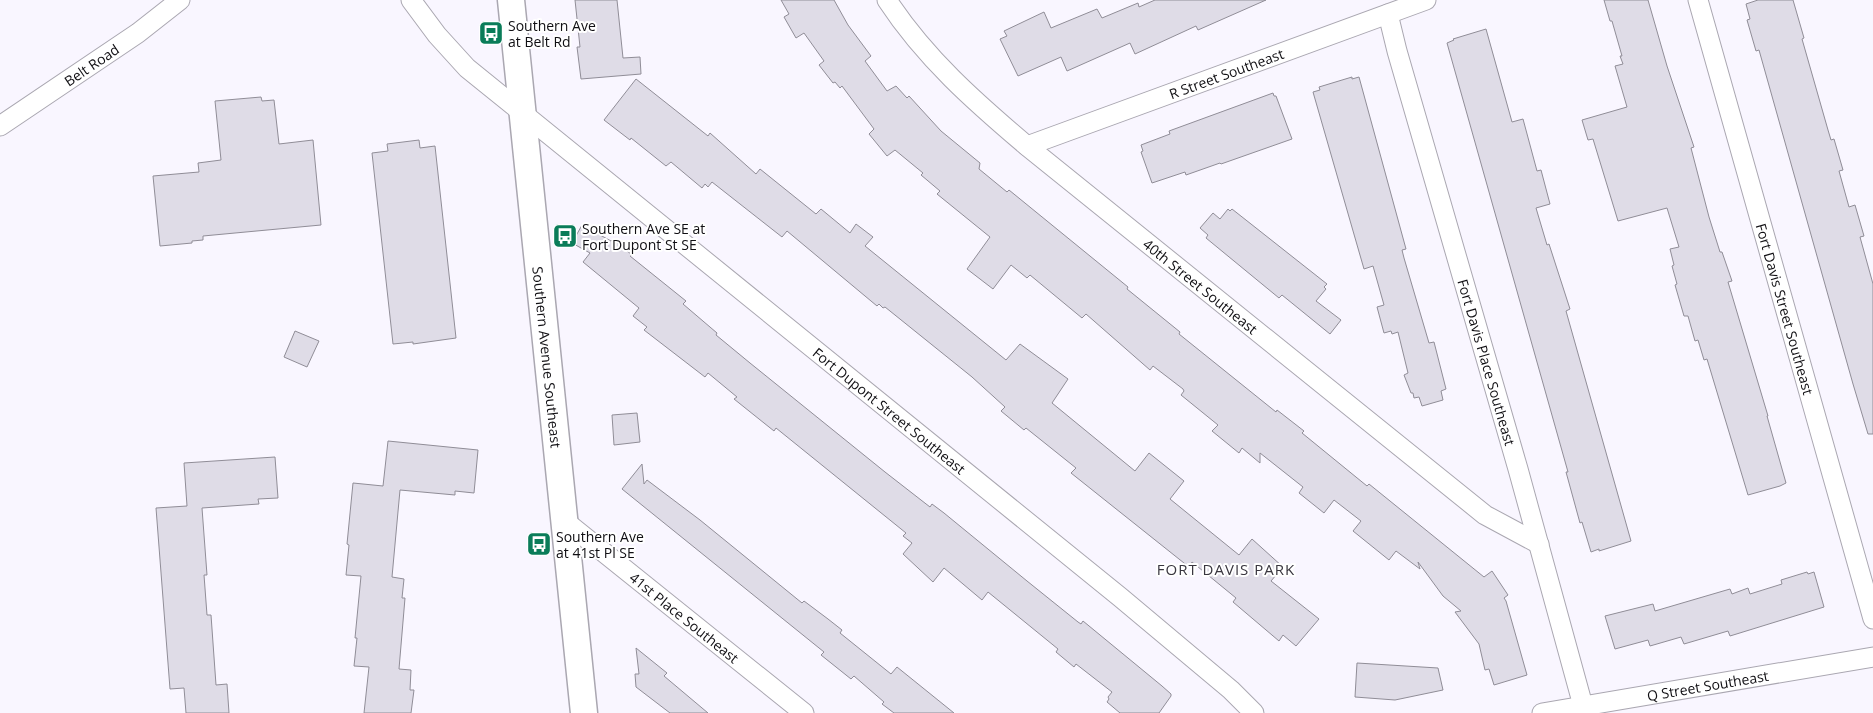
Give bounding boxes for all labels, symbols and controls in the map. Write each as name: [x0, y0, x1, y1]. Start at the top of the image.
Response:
place label: Southern Ave at Belt Rd: [508, 16, 596, 51]
bus stop icon: Southern Ave at Belt Rd: [478, 20, 504, 46]
street label: Belt Road: [60, 39, 122, 90]
street label: R Street Southeast: [1166, 43, 1286, 103]
place label: Southern Ave SE at Fort Dupont St SE: [582, 219, 705, 254]
street label: Fort Davis Street Southeast: [1752, 221, 1819, 397]
bus stop icon: Southern Ave SE at Fort Dupont St SE: [552, 223, 578, 249]
street label: 40th Street Southeast: [1140, 234, 1262, 338]
street label: Southern Avenue Southeast: [529, 266, 566, 449]
street label: Fort Davis Place Southeast: [1454, 277, 1520, 448]
street label: Fort Dupont Street Southeast: [809, 343, 970, 478]
place label: Southern Ave at 41st Pl SE: [556, 527, 644, 562]
bus stop icon: Southern Ave at 41st Pl SE: [526, 531, 552, 557]
district label: FORT DAVIS PARK: [1157, 559, 1295, 579]
street label: 41st Place Southeast: [626, 567, 743, 667]
street label: Q Street Southeast: [1645, 665, 1770, 705]

